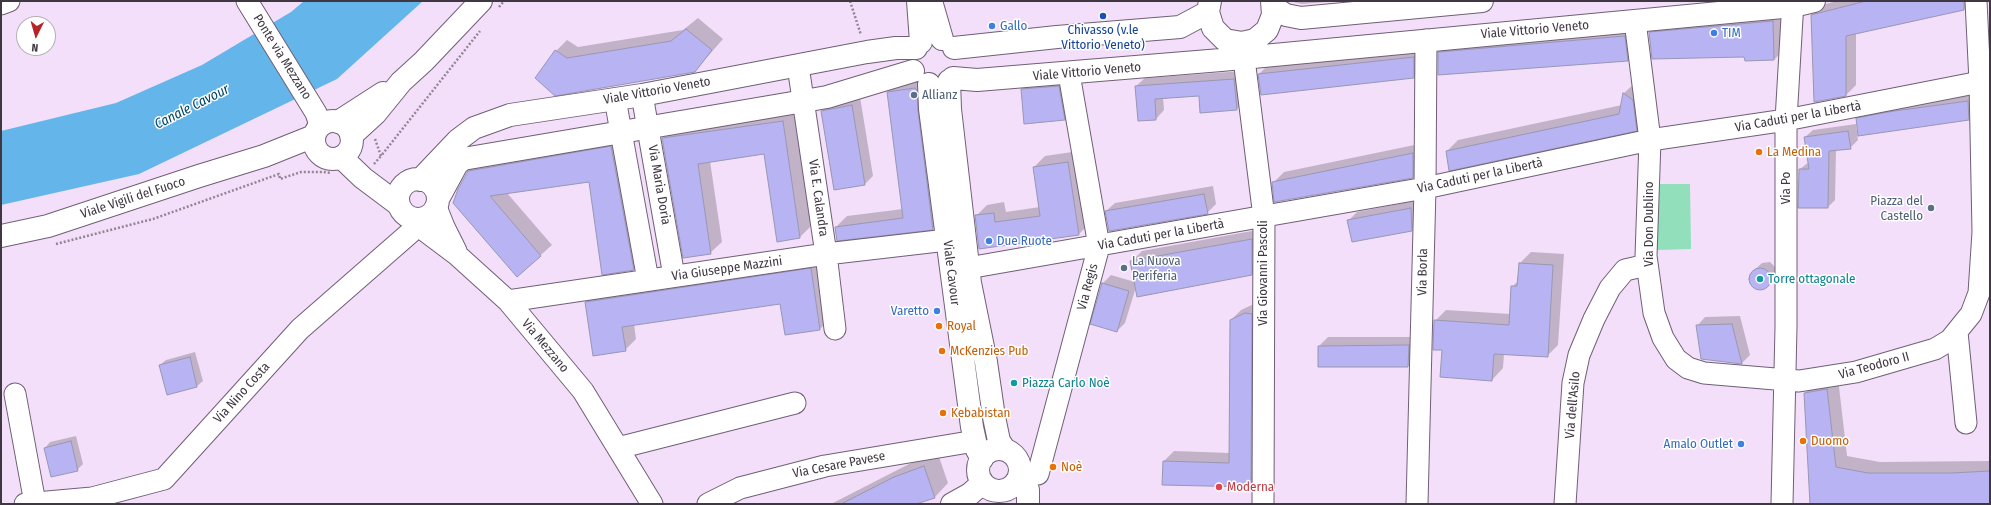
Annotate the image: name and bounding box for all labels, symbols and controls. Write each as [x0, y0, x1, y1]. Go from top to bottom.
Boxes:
street label: Ponte via Mezzano [249, 11, 315, 103]
marker: Chivasso (v.le Vittorio Veneto) [1098, 11, 1108, 21]
north arrow [16, 16, 56, 56]
street label: Viale Vittorio Veneto [1480, 17, 1590, 43]
place label: Gallo [1000, 18, 1027, 34]
marker: Gallo [987, 21, 997, 31]
place label: Chivasso (v.le Vittorio Veneto) [1061, 22, 1145, 53]
place label: TIM [1722, 25, 1741, 41]
marker: TIM [1709, 28, 1719, 38]
text: N [31, 41, 39, 54]
street label: Viale Vittorio Veneto [1032, 59, 1142, 85]
street label: Viale Vittorio Veneto [602, 74, 712, 108]
water label: Canale Cavour [152, 81, 232, 133]
place label: Allianz [922, 87, 957, 103]
marker: Allianz [909, 90, 919, 100]
street label: Via Caduti per la Libertà [1734, 98, 1862, 136]
street label: Via Maria Doria [644, 144, 674, 226]
place label: La Medina [1767, 144, 1821, 160]
marker: La Medina [1754, 147, 1764, 157]
street label: Via Caduti per la Libertà [1416, 155, 1544, 197]
street label: Via E. Calandra [805, 158, 831, 238]
street label: Via Po [1778, 172, 1794, 204]
street label: Viale Vigili del Fuoco [79, 174, 187, 222]
street label: Via Don Dublino [1641, 181, 1657, 267]
place label: Piazza del Castello [1870, 193, 1923, 224]
marker: Piazza del Castello [1926, 203, 1936, 213]
street label: Via Caduti per la Libertà [1097, 216, 1225, 254]
street label: Via Giovanni Pascoli [1255, 220, 1271, 326]
place label: Due Ruote [997, 233, 1052, 249]
marker: Due Ruote [984, 236, 994, 246]
street label: Viale Cavour [939, 240, 963, 306]
street label: Via Borla [1415, 248, 1431, 296]
place label: La Nuova Periferia [1132, 253, 1181, 284]
street label: Via Giuseppe Mazzini [671, 254, 783, 284]
street label: Via Regis [1074, 262, 1102, 312]
marker: La Nuova Periferia [1119, 263, 1129, 273]
place label: Torre ottagonale [1768, 271, 1855, 287]
marker: Torre ottagonale [1755, 274, 1765, 284]
place label: Varetto [891, 303, 929, 319]
marker: Varetto [932, 306, 942, 316]
street label: Via Mezzano [518, 316, 572, 376]
place label: Royal [947, 318, 976, 334]
marker: Royal [934, 321, 944, 331]
place label: McKenzies Pub [950, 343, 1028, 359]
marker: McKenzies Pub [937, 346, 947, 356]
street label: Via Teodoro II [1837, 349, 1911, 383]
street label: Via Nino Costa [211, 359, 273, 427]
street label: Via dell'Asilo [1562, 371, 1584, 439]
place label: Piazza Carlo Noè [1022, 375, 1110, 391]
marker: Piazza Carlo Noè [1009, 378, 1019, 388]
place label: Kebabistan [951, 405, 1010, 421]
marker: Kebabistan [938, 408, 948, 418]
place label: Duomo [1811, 433, 1849, 449]
place label: Amalo Outlet [1664, 436, 1733, 452]
marker: Duomo [1798, 436, 1808, 446]
marker: Amalo Outlet [1736, 439, 1746, 449]
street label: Via Cesare Pavese [791, 448, 887, 482]
place label: Noè [1061, 459, 1082, 475]
marker: Noè [1048, 462, 1058, 472]
place label: Moderna [1227, 479, 1274, 495]
marker: Moderna [1214, 482, 1224, 492]

